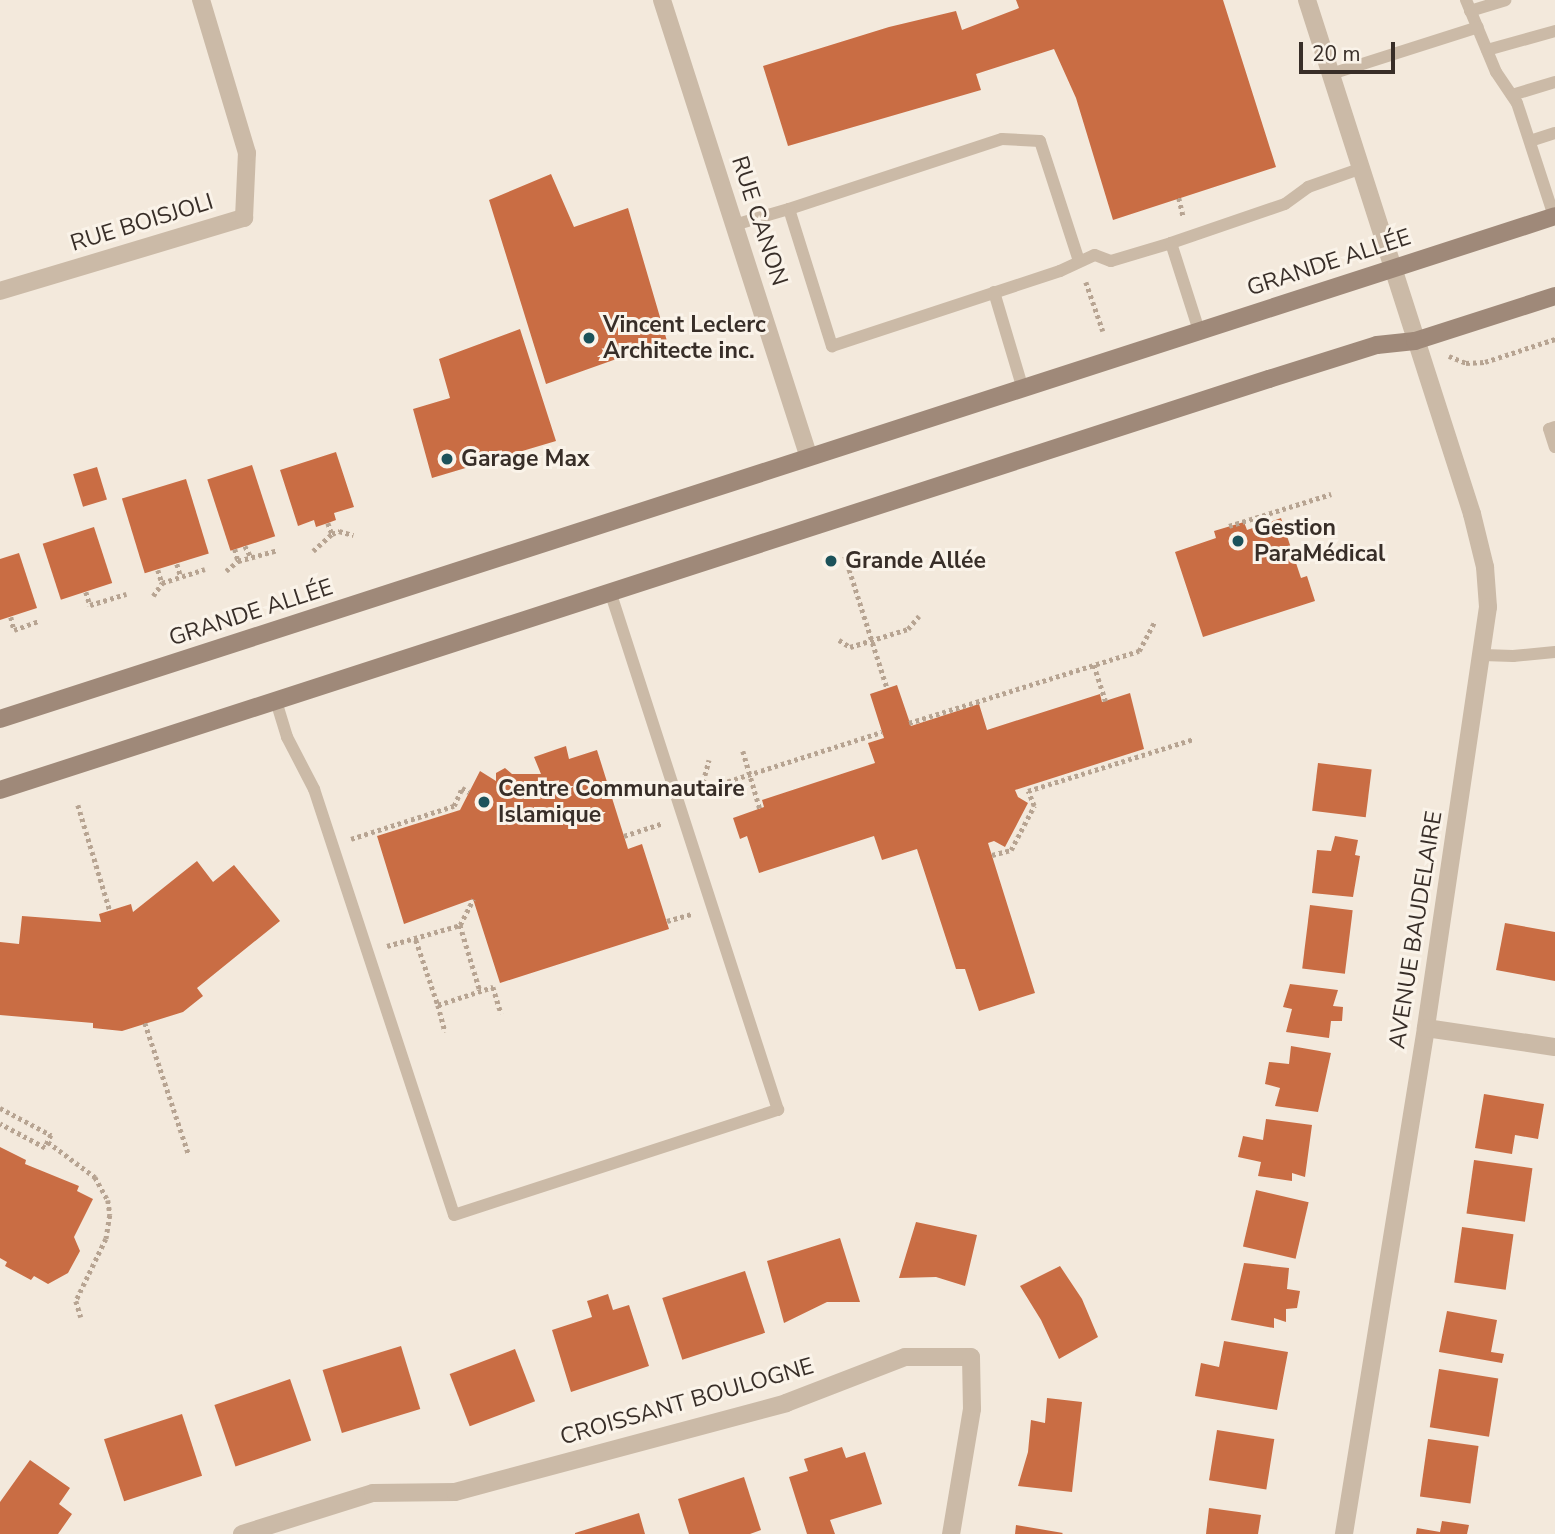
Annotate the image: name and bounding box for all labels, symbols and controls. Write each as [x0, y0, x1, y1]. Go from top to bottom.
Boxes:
scale bar [1303, 28, 1399, 72]
text: 20 m [1312, 40, 1361, 68]
street label: RUE CANON [725, 153, 793, 289]
street label: RUE BOISJOLI [67, 188, 217, 258]
street label: GRANDE ALLÉE [1244, 224, 1414, 302]
place label: Vincent Leclerc Architecte inc. [603, 311, 766, 365]
marker: Vincent Leclerc Architecte inc. [581, 330, 597, 346]
place label: Garage Max [461, 445, 590, 473]
marker: Garage Max [439, 451, 455, 467]
place label: Gestion ParaMédical [1254, 514, 1385, 568]
marker: Gestion ParaMédical [1228, 531, 1248, 551]
place label: Grande Allée [845, 547, 986, 575]
marker: Grande Allée [823, 553, 839, 569]
street label: GRANDE ALLÉE [166, 574, 336, 652]
place label: Centre Communautaire Islamique [498, 775, 745, 829]
marker: Centre Communautaire Islamique [476, 794, 492, 810]
street label: AVENUE BAUDELAIRE [1384, 809, 1448, 1051]
street label: CROISSANT BOULOGNE [557, 1353, 817, 1451]

